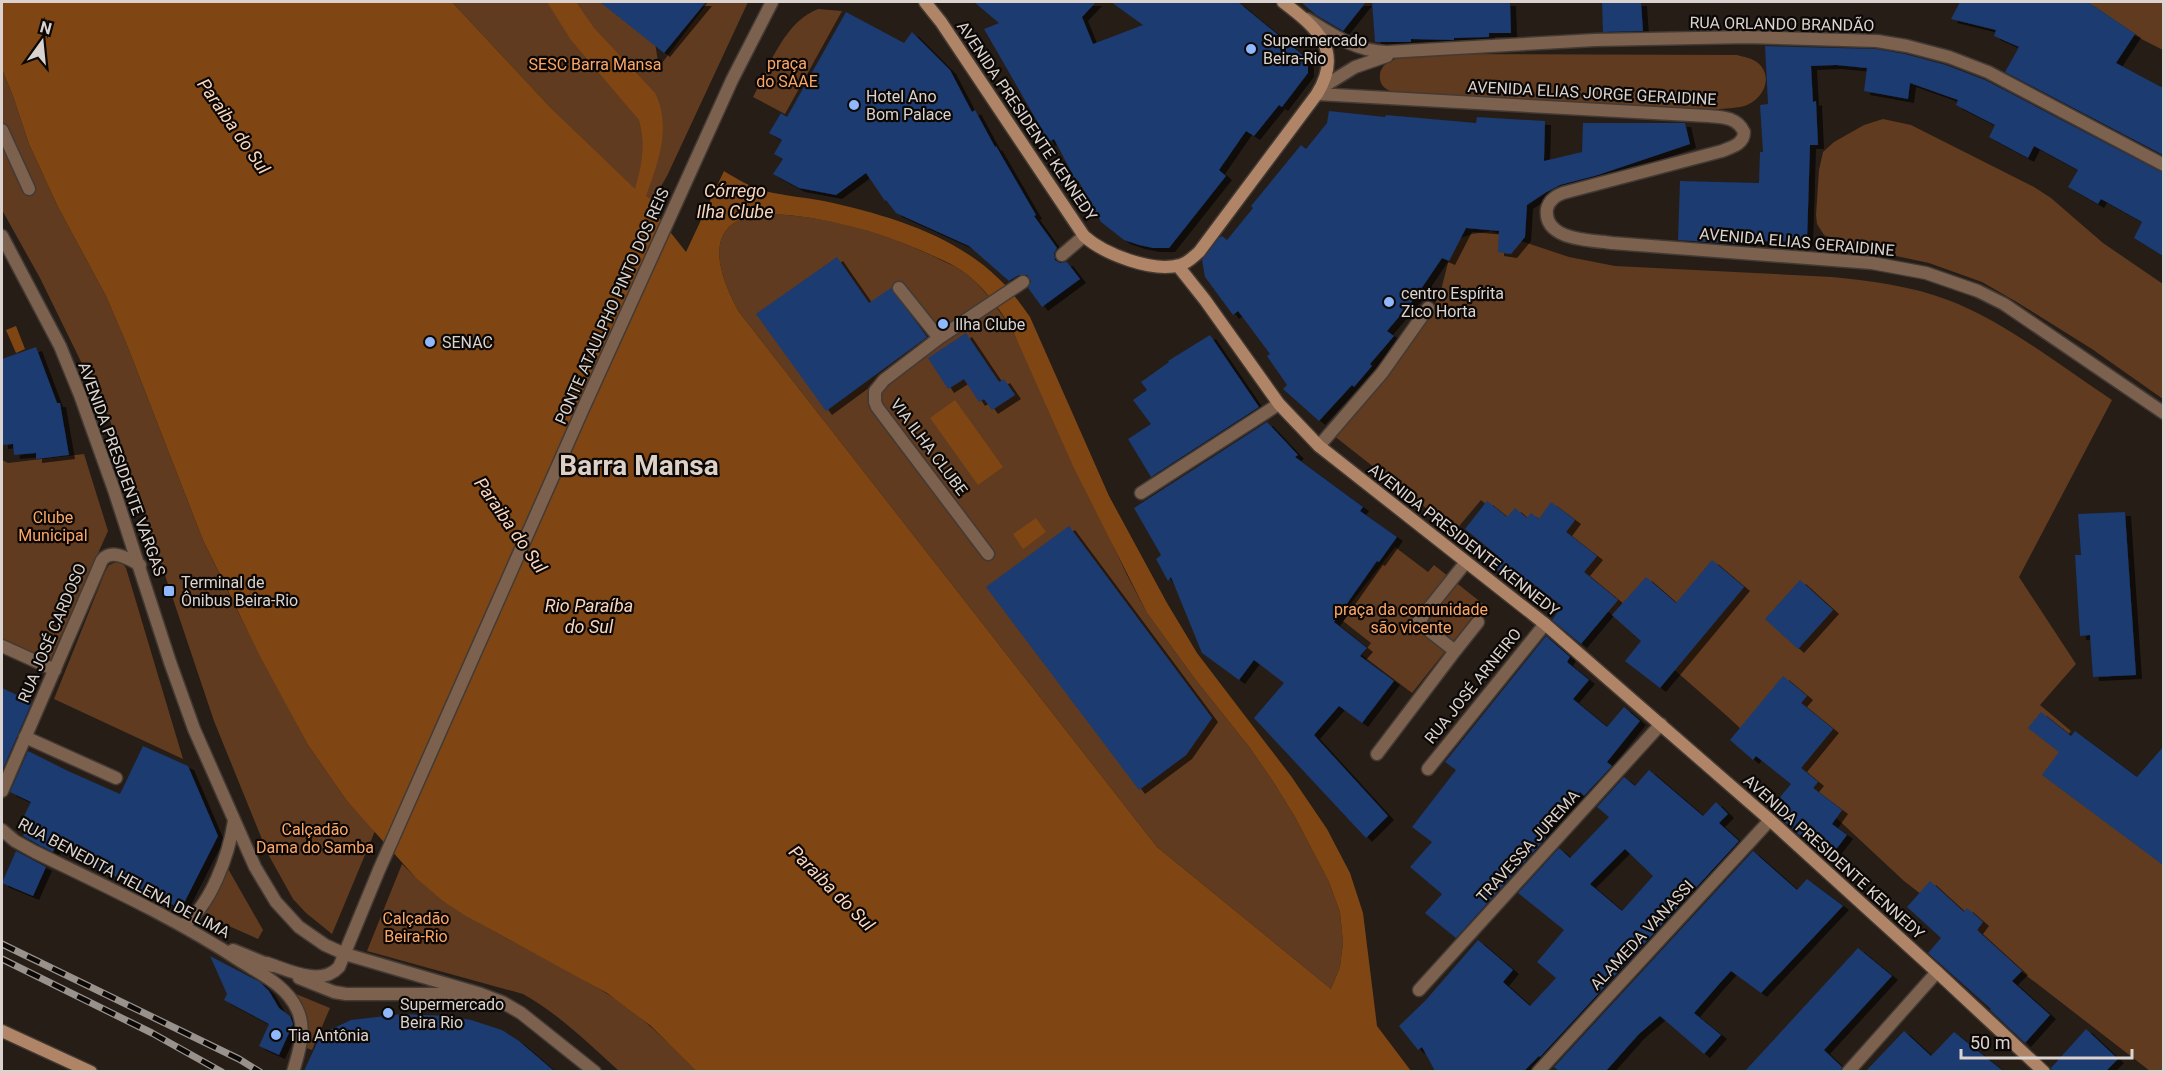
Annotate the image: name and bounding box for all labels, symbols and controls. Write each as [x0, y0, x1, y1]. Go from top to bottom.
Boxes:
north arrow [12, 12, 72, 72]
street label: RUA ORLANDO BRANDÃO [1689, 12, 1875, 35]
text: N [38, 17, 54, 39]
street label: AVENIDA PRESIDENTE KENNEDY [953, 18, 1101, 225]
place label: Supermercado Beira-Rio [1263, 31, 1367, 68]
marker: Supermercado Beira-Rio [1244, 42, 1258, 56]
park label: praça do SAAE [756, 54, 818, 91]
park label: SESC Barra Mansa [529, 55, 661, 74]
water label: Paraiba do Sul [193, 74, 275, 178]
street label: AVENIDA ELIAS JORGE GERAIDINE [1467, 77, 1717, 109]
place label: Hotel Ano Bom Palace [866, 87, 951, 124]
marker: Hotel Ano Bom Palace [847, 98, 861, 112]
water label: Córrego Ilha Clube [697, 180, 773, 222]
street label: PONTE ATAULPHO PINTO DOS REIS [551, 185, 673, 427]
street label: AVENIDA ELIAS GERAIDINE [1699, 224, 1895, 260]
place label: centro Espírita Zico Horta [1401, 284, 1504, 321]
marker: centro Espírita Zico Horta [1382, 295, 1396, 309]
place label: Ilha Clube [955, 315, 1025, 334]
marker: Ilha Clube [936, 317, 950, 331]
place label: SENAC [442, 333, 493, 352]
marker: SENAC [423, 335, 437, 349]
street label: AVENIDA PRESIDENTE VARGAS [74, 359, 170, 579]
street label: VIA ILHA CLUBE [886, 395, 972, 499]
district label: Barra Mansa [559, 449, 719, 482]
street label: AVENIDA PRESIDENTE KENNEDY [1365, 460, 1563, 621]
water label: Paraiba do Sul [470, 473, 552, 577]
park label: Clube Municipal [18, 508, 88, 545]
street label: RUA JOSÉ CARDOSO [14, 560, 90, 706]
place label: Terminal de Ônibus Beira-Rio [181, 573, 298, 610]
marker: Terminal de Ônibus Beira-Rio [162, 584, 176, 598]
water label: Rio Paraíba do Sul [545, 595, 633, 637]
park label: praça da comunidade são vicente [1334, 600, 1488, 637]
street label: RUA JOSÉ ARNEIRO [1421, 624, 1525, 748]
street label: AVENIDA PRESIDENTE KENNEDY [1740, 771, 1929, 943]
street label: TRAVESSA JUREMA [1473, 786, 1584, 906]
street label: RUA BENEDITA HELENA DE LIMA [15, 814, 234, 942]
park label: Calçadão Dama do Samba [256, 820, 374, 857]
water label: Paraiba do Sul [785, 841, 880, 936]
street label: ALAMEDA VANASSI [1586, 876, 1698, 994]
park label: Calçadão Beira-Rio [383, 909, 449, 946]
place label: Supermercado Beira Rio [400, 995, 504, 1032]
marker: Supermercado Beira Rio [381, 1006, 395, 1020]
scale bar [1961, 1022, 2132, 1060]
place label: Tia Antônia [288, 1026, 369, 1045]
marker: Tia Antônia [269, 1028, 283, 1042]
text: 50 m [1970, 1032, 2010, 1053]

